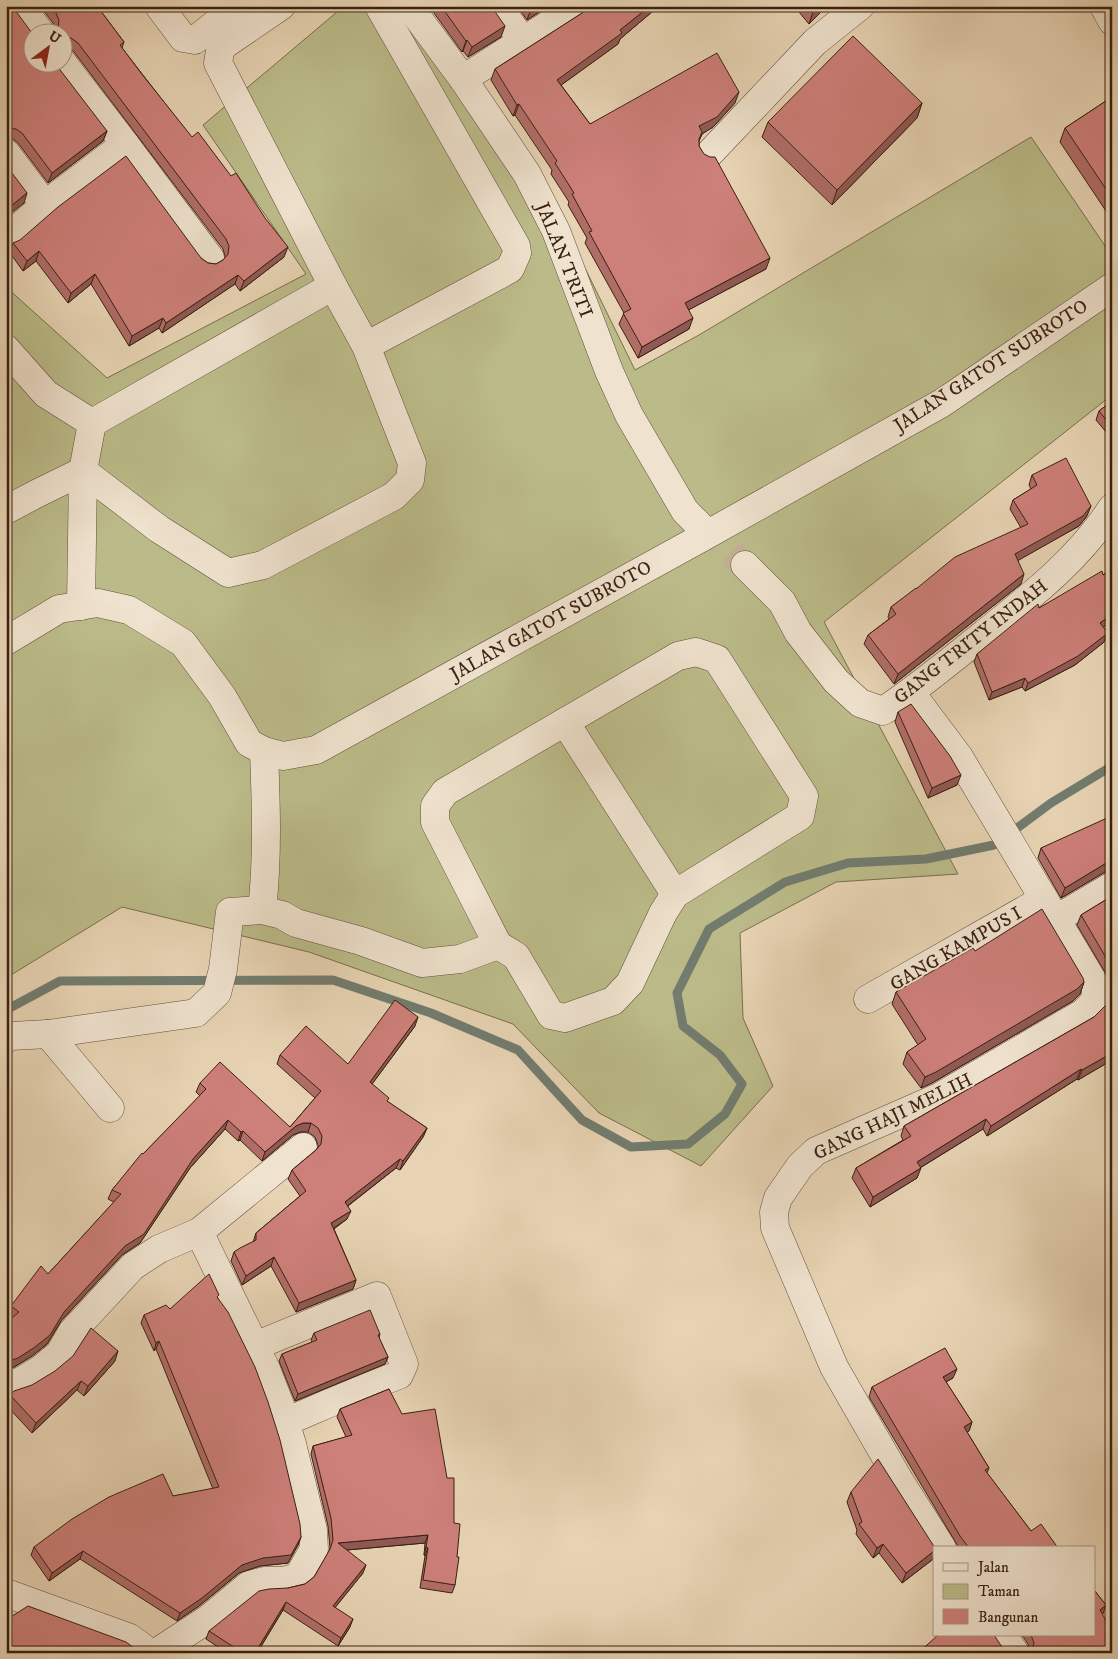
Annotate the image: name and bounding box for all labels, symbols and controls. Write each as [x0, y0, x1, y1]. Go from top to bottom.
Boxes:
north arrow [22, 22, 72, 72]
text: U [45, 27, 64, 48]
street label: JALAN TRITI [530, 197, 598, 321]
street label: JALAN GATOT SUBROTO [888, 295, 1092, 438]
street label: JALAN GATOT SUBROTO [445, 556, 656, 687]
street label: GANG TRITY INDAH [890, 575, 1053, 709]
street label: GANG KAMPUS I [886, 902, 1026, 996]
street label: GANG HAJI MELIH [810, 1069, 976, 1165]
legend [933, 1546, 1096, 1636]
text: Jalan [976, 1558, 1009, 1577]
text: Taman [978, 1582, 1020, 1601]
text: Bangunan [978, 1608, 1038, 1627]

